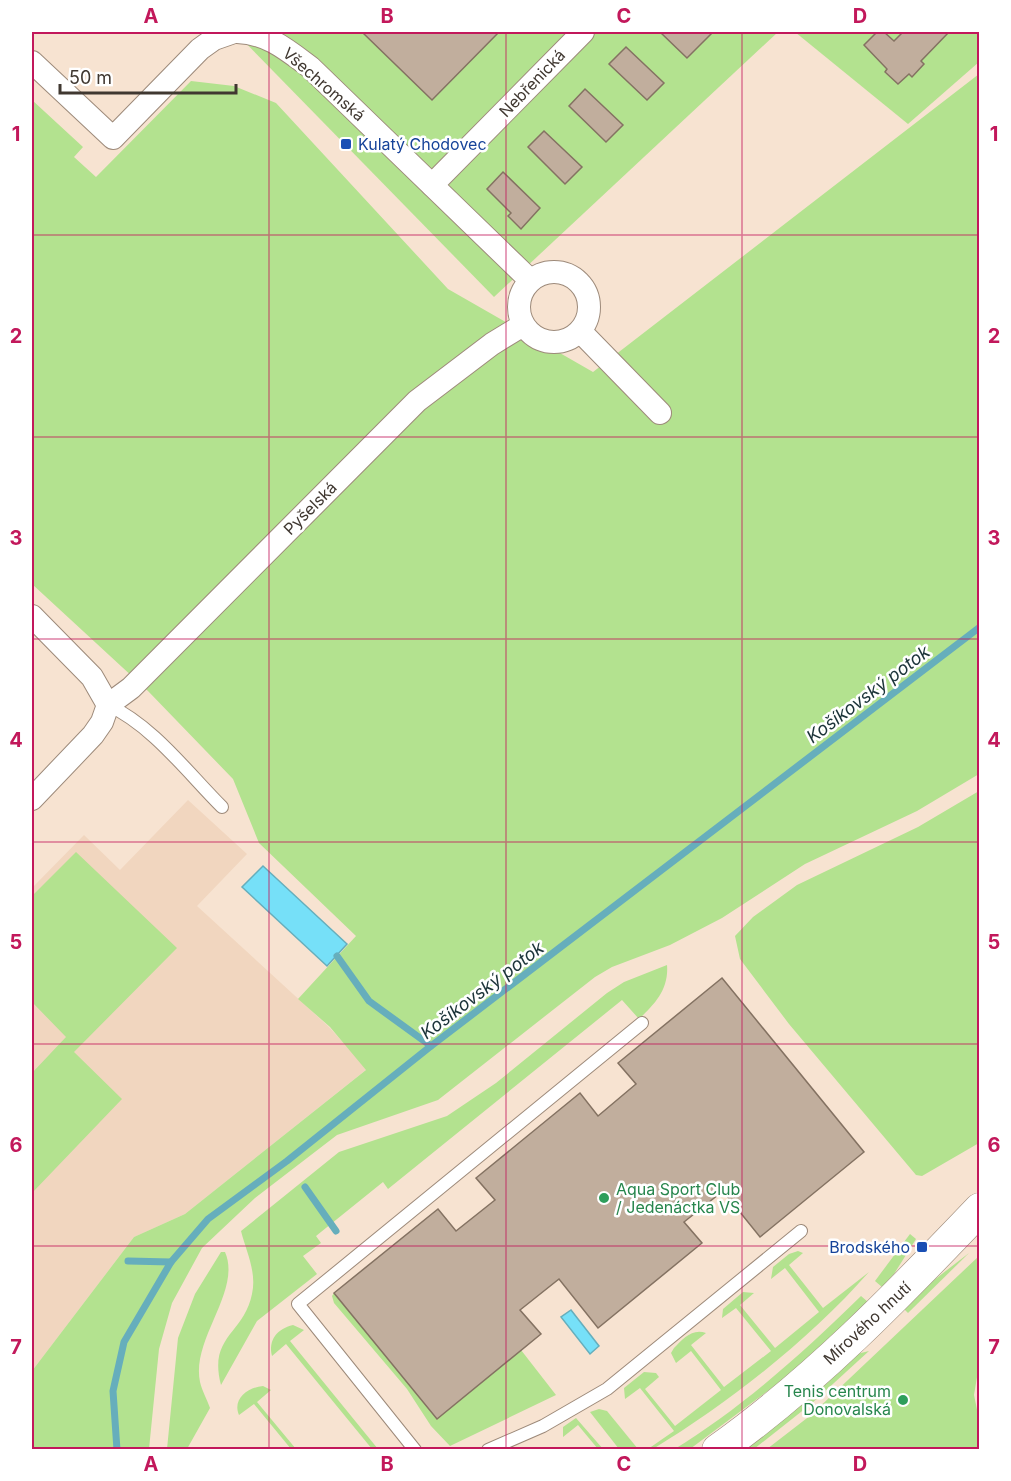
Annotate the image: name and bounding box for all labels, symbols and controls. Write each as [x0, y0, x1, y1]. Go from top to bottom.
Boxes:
text: A [144, 4, 159, 28]
text: B [380, 4, 394, 28]
text: C [617, 4, 631, 28]
text: D [853, 4, 867, 28]
street label: Všechromská [279, 43, 369, 125]
street label: Nebřenická [495, 45, 569, 121]
scale bar [60, 57, 236, 95]
text: 50 m [69, 67, 112, 88]
text: 1 [12, 122, 20, 146]
text: 1 [990, 122, 998, 146]
place label: Kulatý Chodovec [358, 134, 487, 154]
marker: Kulatý Chodovec [339, 137, 353, 151]
text: 2 [10, 324, 22, 348]
text: 2 [988, 324, 1000, 348]
street label: Pyšelská [279, 477, 341, 539]
text: 3 [10, 526, 22, 550]
text: 3 [988, 526, 1000, 550]
water label: Košíkovský potok [802, 640, 935, 747]
text: 4 [9, 728, 23, 752]
text: 4 [987, 728, 1001, 752]
text: 5 [10, 930, 22, 954]
text: 5 [988, 930, 1000, 954]
water label: Košíkovský potok [416, 936, 549, 1043]
text: 6 [10, 1133, 23, 1157]
text: 6 [988, 1133, 1001, 1157]
place label: Aqua Sport Club / Jedenáctka VS [616, 1179, 740, 1217]
marker: Aqua Sport Club / Jedenáctka VS [597, 1191, 611, 1205]
place label: Brodského [829, 1237, 910, 1257]
marker: Brodského [915, 1240, 929, 1254]
street label: Mírového hnutí [819, 1277, 915, 1369]
text: 7 [10, 1335, 22, 1359]
text: 7 [988, 1335, 1000, 1359]
place label: Tenis centrum Donovalská [784, 1381, 891, 1419]
marker: Tenis centrum Donovalská [896, 1393, 910, 1407]
text: A [144, 1452, 159, 1476]
text: B [380, 1452, 394, 1476]
text: C [617, 1452, 631, 1476]
text: D [853, 1452, 867, 1476]

